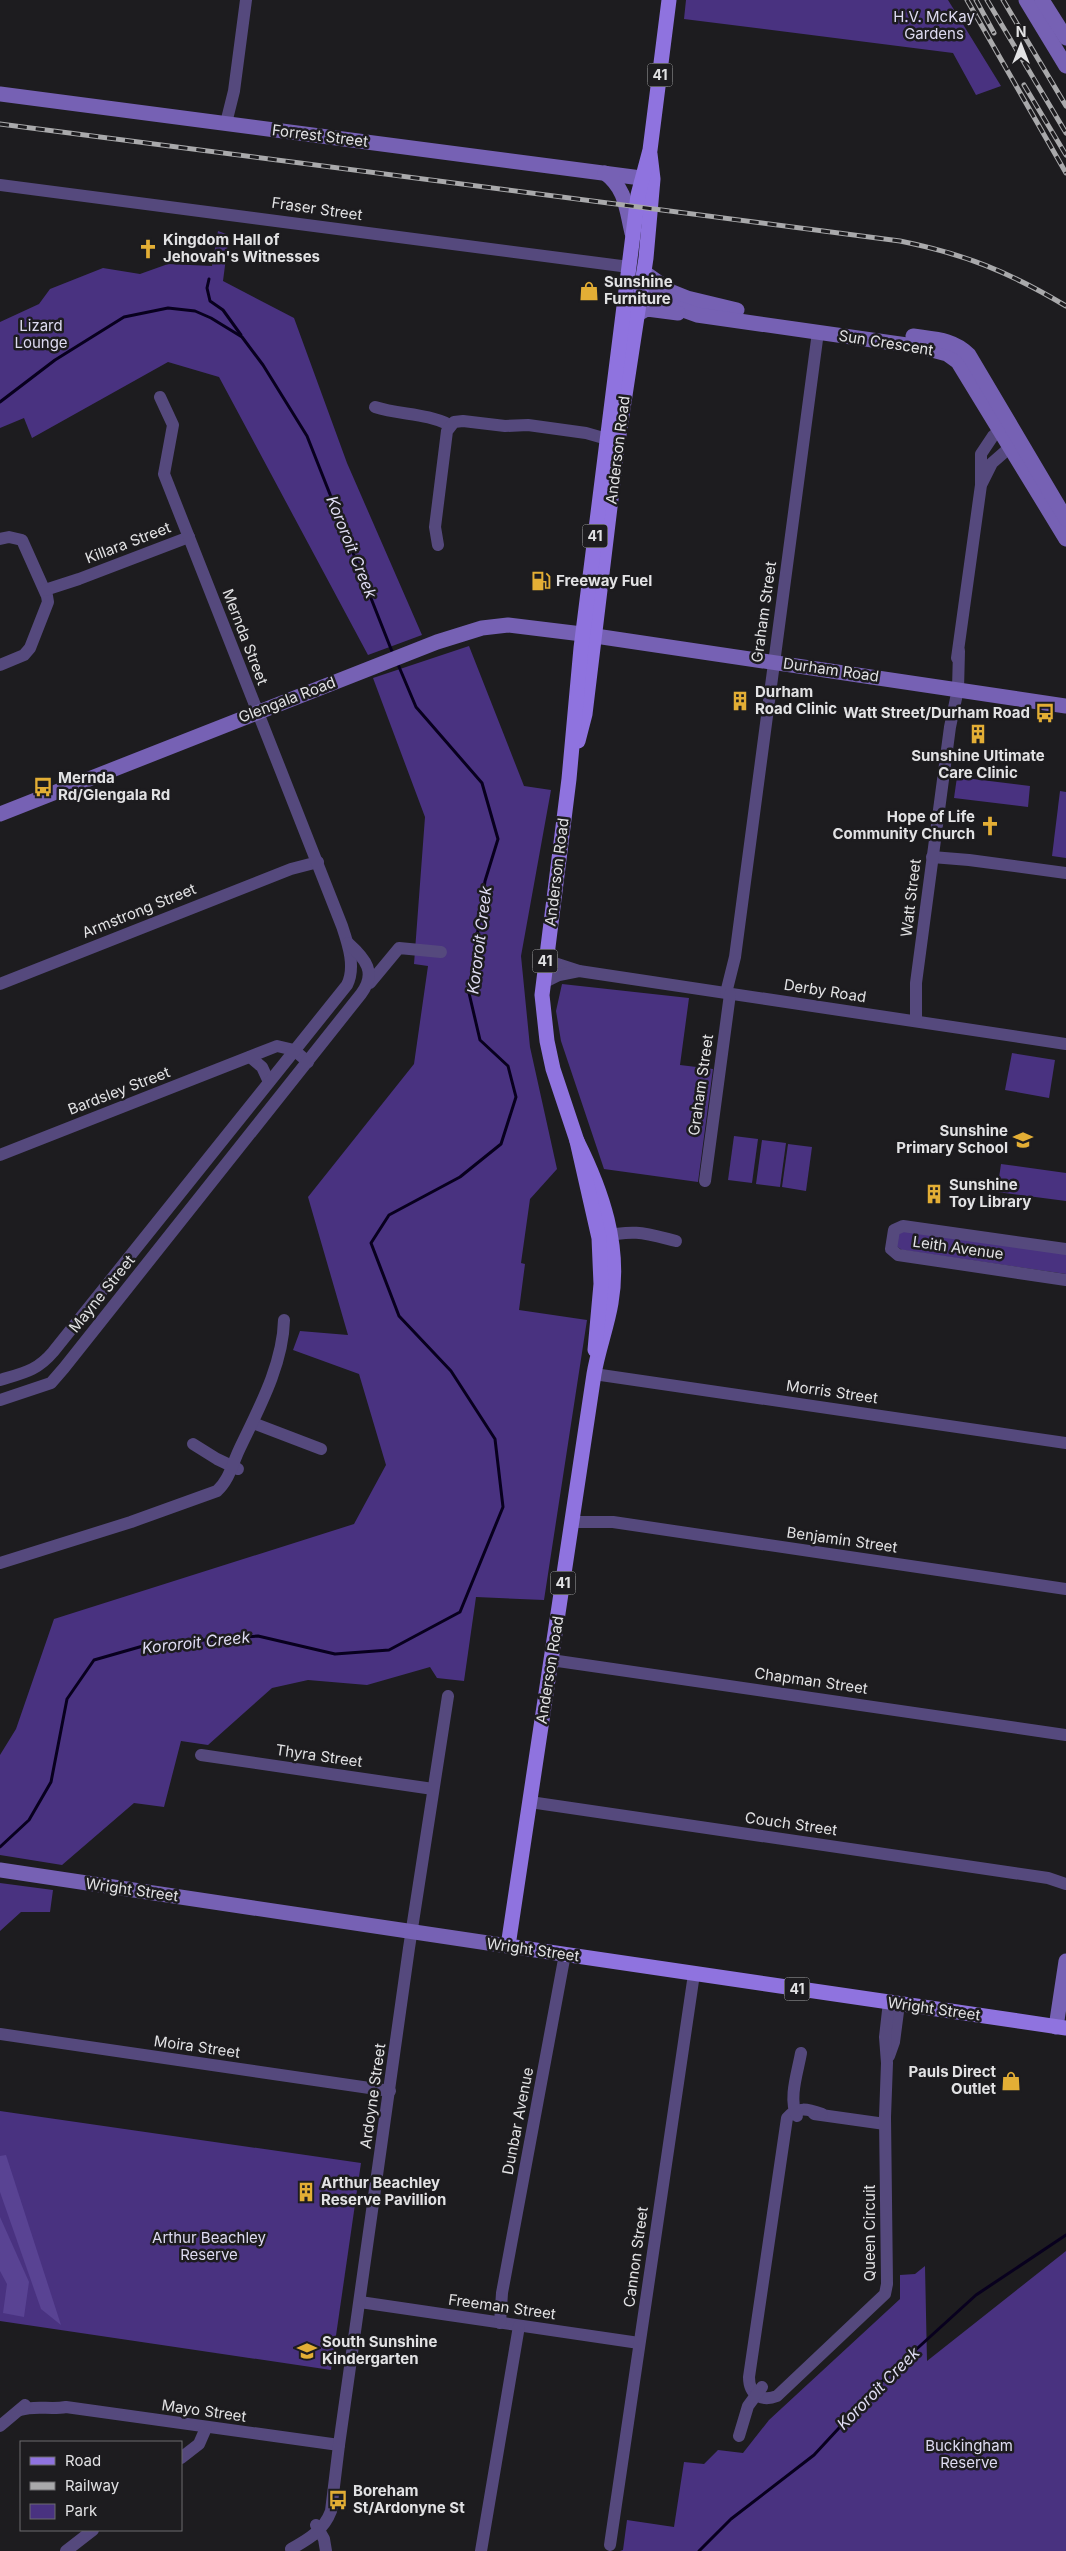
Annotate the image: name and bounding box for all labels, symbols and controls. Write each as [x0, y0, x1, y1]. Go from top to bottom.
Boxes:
park label: H.V. McKay Gardens [893, 7, 975, 43]
north arrow [996, 20, 1046, 70]
text: N [1016, 23, 1026, 40]
road number: 41 [648, 64, 672, 86]
street label: Forrest Street [271, 120, 369, 151]
street label: Fraser Street [271, 193, 364, 224]
place label: Kingdom Hall of Jehovah's Witnesses [163, 230, 320, 266]
church icon: Kingdom Hall of Jehovah's Witnesses [137, 238, 159, 260]
place label: Sunshine Furniture [604, 272, 673, 308]
shop icon: Sunshine Furniture [578, 280, 600, 302]
park label: Lizard Lounge [14, 316, 68, 352]
street label: Sun Crescent [837, 326, 935, 359]
street label: Anderson Road [601, 395, 634, 505]
water label: Kororoit Creek [322, 493, 382, 601]
street label: Killara Street [82, 517, 173, 568]
road number: 41 [582, 524, 608, 548]
street label: Graham Street [747, 560, 780, 664]
fuel station icon: Freeway Fuel [530, 570, 552, 592]
place label: Freeway Fuel [556, 571, 652, 590]
street label: Mernda Street [218, 586, 272, 688]
street label: Durham Road [782, 653, 880, 686]
street label: Glengala Road [236, 672, 338, 727]
place label: Durham Road Clinic [755, 682, 837, 718]
building icon: Durham Road Clinic [729, 690, 751, 712]
bus stop icon: Watt Street/Durham Road [1034, 702, 1056, 724]
place label: Watt Street/Durham Road [843, 703, 1030, 722]
building icon: Sunshine Ultimate Care Clinic [967, 723, 989, 745]
place label: Sunshine Ultimate Care Clinic [911, 746, 1045, 782]
place label: Mernda Rd/Glengala Rd [58, 768, 170, 804]
bus stop icon: Mernda Rd/Glengala Rd [32, 776, 54, 798]
place label: Hope of Life Community Church [833, 807, 975, 843]
church icon: Hope of Life Community Church [979, 815, 1001, 837]
street label: Anderson Road [540, 817, 573, 927]
street label: Watt Street [896, 858, 925, 938]
street label: Armstrong Street [79, 879, 199, 942]
water label: Kororoit Creek [462, 885, 496, 995]
road number: 41 [532, 949, 558, 972]
street label: Derby Road [783, 975, 868, 1006]
street label: Graham Street [684, 1033, 717, 1137]
street label: Bardsley Street [65, 1062, 173, 1119]
place label: Sunshine Primary School [896, 1121, 1008, 1157]
school or university icon: Sunshine Primary School [1012, 1129, 1034, 1151]
place label: Sunshine Toy Library [949, 1175, 1031, 1211]
building icon: Sunshine Toy Library [923, 1183, 945, 1205]
street label: Leith Avenue [911, 1232, 1005, 1263]
street label: Mayne Street [65, 1251, 139, 1336]
street label: Morris Street [785, 1376, 879, 1407]
street label: Benjamin Street [785, 1522, 899, 1557]
road number: 41 [550, 1572, 576, 1595]
street label: Anderson Road [532, 1615, 567, 1725]
water label: Kororoit Creek [141, 1626, 251, 1658]
street label: Chapman Street [753, 1663, 869, 1698]
street label: Thyra Street [274, 1740, 364, 1771]
street label: Couch Street [744, 1808, 838, 1839]
street label: Wright Street [85, 1874, 180, 1905]
street label: Wright Street [486, 1934, 581, 1965]
road number: 41 [784, 1978, 810, 2000]
street label: Wright Street [887, 1993, 982, 2024]
street label: Moira Street [153, 2031, 241, 2062]
street label: Ardoyne Street [356, 2042, 389, 2150]
place label: Pauls Direct Outlet [909, 2062, 997, 2098]
street label: Dunbar Avenue [498, 2066, 537, 2176]
shop icon: Pauls Direct Outlet [1000, 2070, 1022, 2092]
place label: Arthur Beachley Reserve Pavillion [321, 2173, 446, 2209]
building icon: Arthur Beachley Reserve Pavillion [295, 2181, 317, 2203]
street label: Queen Circuit [860, 2184, 879, 2281]
street label: Cannon Street [619, 2205, 652, 2309]
park label: Arthur Beachley Reserve [152, 2228, 266, 2264]
street label: Freeman Street [447, 2290, 557, 2323]
place label: South Sunshine Kindergarten [322, 2332, 437, 2368]
school or university icon: South Sunshine Kindergarten [296, 2340, 318, 2362]
water label: Kororoit Creek [832, 2342, 924, 2434]
street label: Mayo Street [160, 2395, 248, 2426]
park label: Buckingham Reserve [925, 2436, 1013, 2472]
legend [20, 2441, 182, 2531]
text: Road [65, 2451, 101, 2470]
text: Railway [65, 2476, 120, 2495]
place label: Boreham St/Ardonyne St [353, 2481, 465, 2517]
bus stop icon: Boreham St/Ardonyne St [327, 2489, 349, 2511]
text: Park [65, 2501, 98, 2520]

